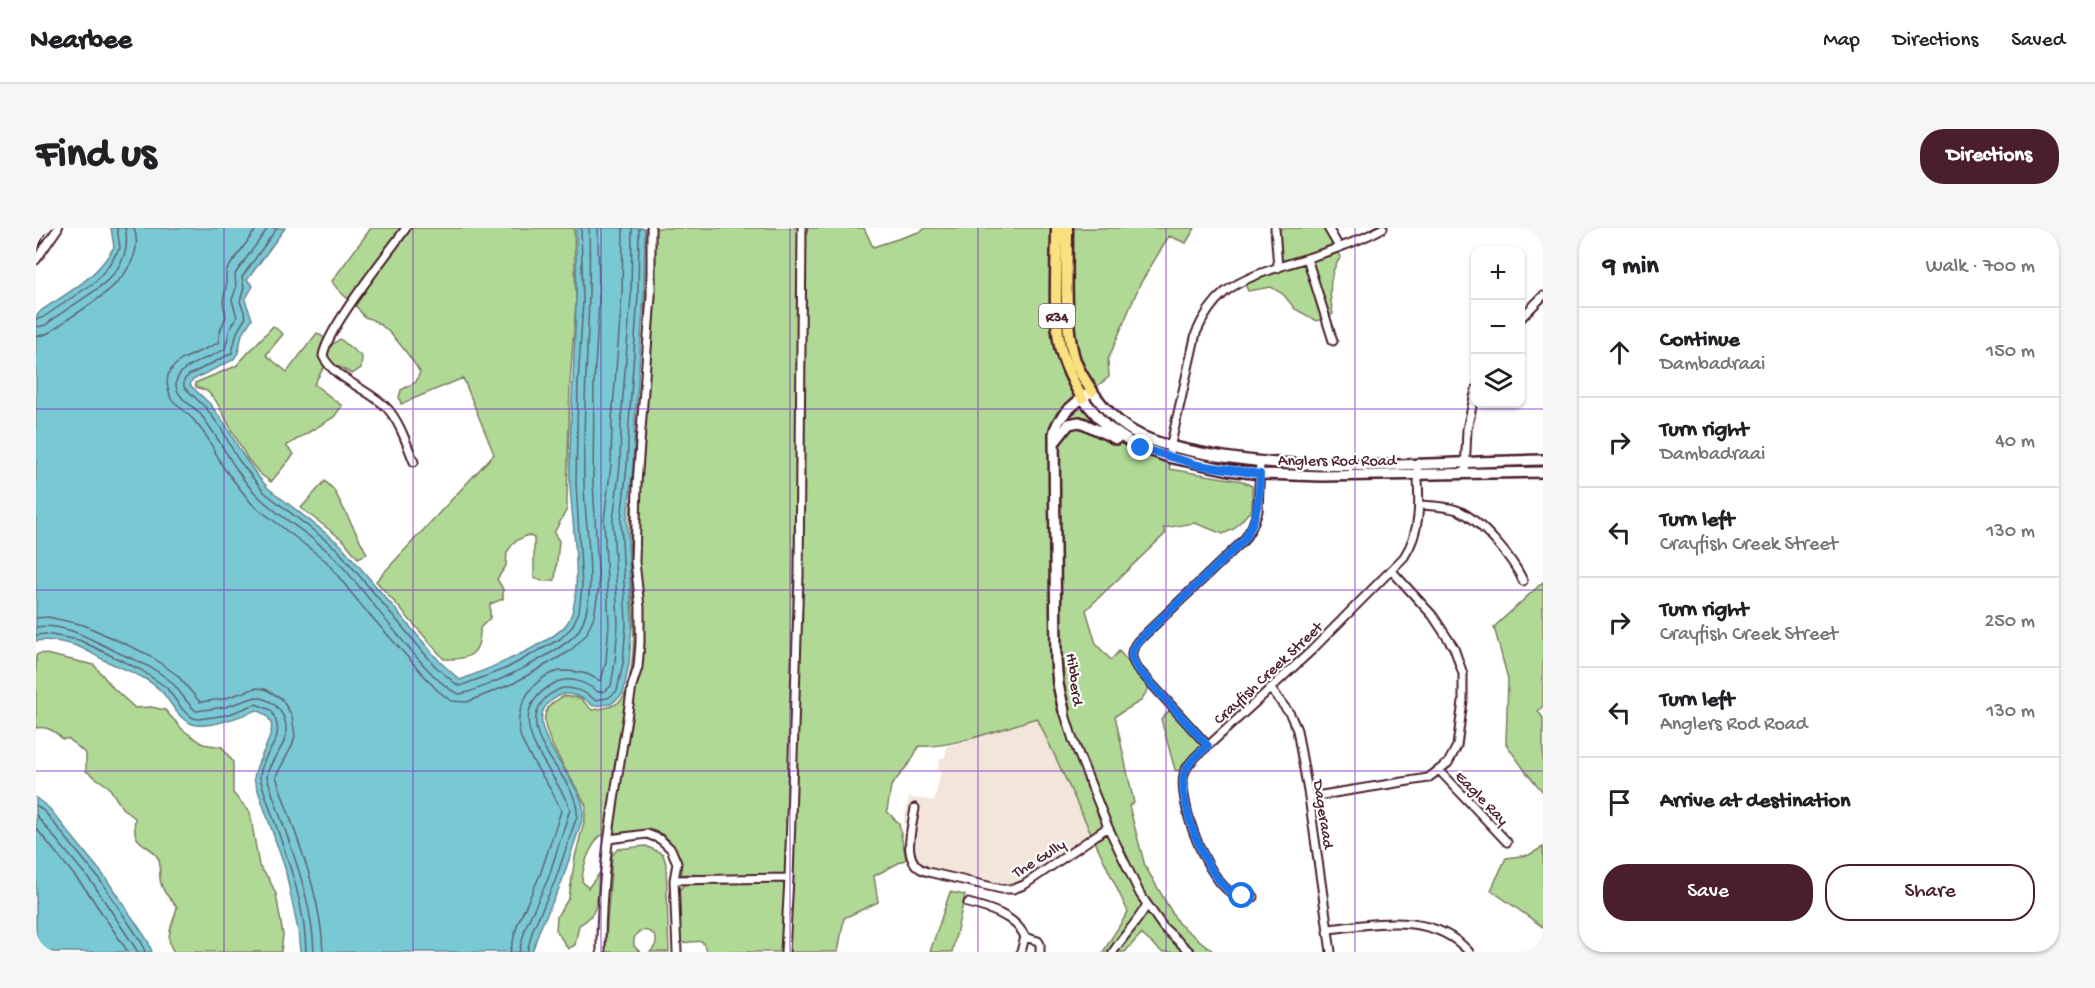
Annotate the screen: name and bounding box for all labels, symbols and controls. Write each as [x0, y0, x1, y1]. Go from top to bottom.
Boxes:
text: Nearbee [30, 25, 132, 58]
text: Map [1823, 29, 1860, 54]
text: Directions [1893, 29, 1978, 54]
text: Saved [2011, 29, 2065, 54]
button: Directions [1920, 129, 2059, 184]
text: Find us [36, 132, 156, 181]
map controls [1471, 246, 1525, 408]
button: + [1471, 246, 1525, 300]
text: 9 min [1603, 252, 1659, 283]
text: Walk · 700 m [1926, 256, 2035, 279]
button: − [1471, 300, 1525, 354]
road number: R34 [1039, 304, 1075, 328]
text: Continue [1660, 328, 1740, 354]
icon: ahead [1603, 336, 1636, 369]
text: 150 m [1986, 341, 2035, 364]
button: layers [1471, 354, 1525, 408]
text: Dambadraai [1660, 354, 1765, 377]
text: Turn right [1660, 418, 1748, 444]
icon: right [1603, 426, 1636, 459]
text: 40 m [1995, 431, 2035, 454]
route end [1127, 434, 1153, 460]
text: Dambadraai [1660, 444, 1765, 467]
street label: Anglers Rod Road [1278, 453, 1398, 472]
text: Turn left [1660, 508, 1734, 534]
icon: left [1603, 516, 1636, 549]
text: 130 m [1986, 521, 2035, 544]
text: Crayfish Creek Street [1660, 534, 1838, 557]
text: Turn right [1660, 598, 1748, 624]
icon: right [1603, 606, 1636, 639]
text: 250 m [1984, 611, 2035, 634]
street label: Crayfish Creek Street [1211, 618, 1329, 730]
text: Crayfish Creek Street [1660, 624, 1838, 647]
street label: Hibberd [1059, 652, 1086, 709]
text: Turn left [1660, 688, 1734, 714]
icon: left [1603, 696, 1636, 729]
text: 130 m [1986, 701, 2035, 724]
text: Anglers Rod Road [1660, 714, 1808, 737]
street label: Eagle Ray [1450, 768, 1511, 831]
street label: Dageraad [1307, 778, 1337, 852]
icon: arrive [1603, 786, 1636, 819]
text: Arrive at destination [1660, 789, 1850, 815]
street label: The Gully [1009, 836, 1070, 884]
button: Save [1603, 864, 1813, 921]
button: Share [1825, 864, 2035, 921]
route start [1228, 882, 1254, 908]

